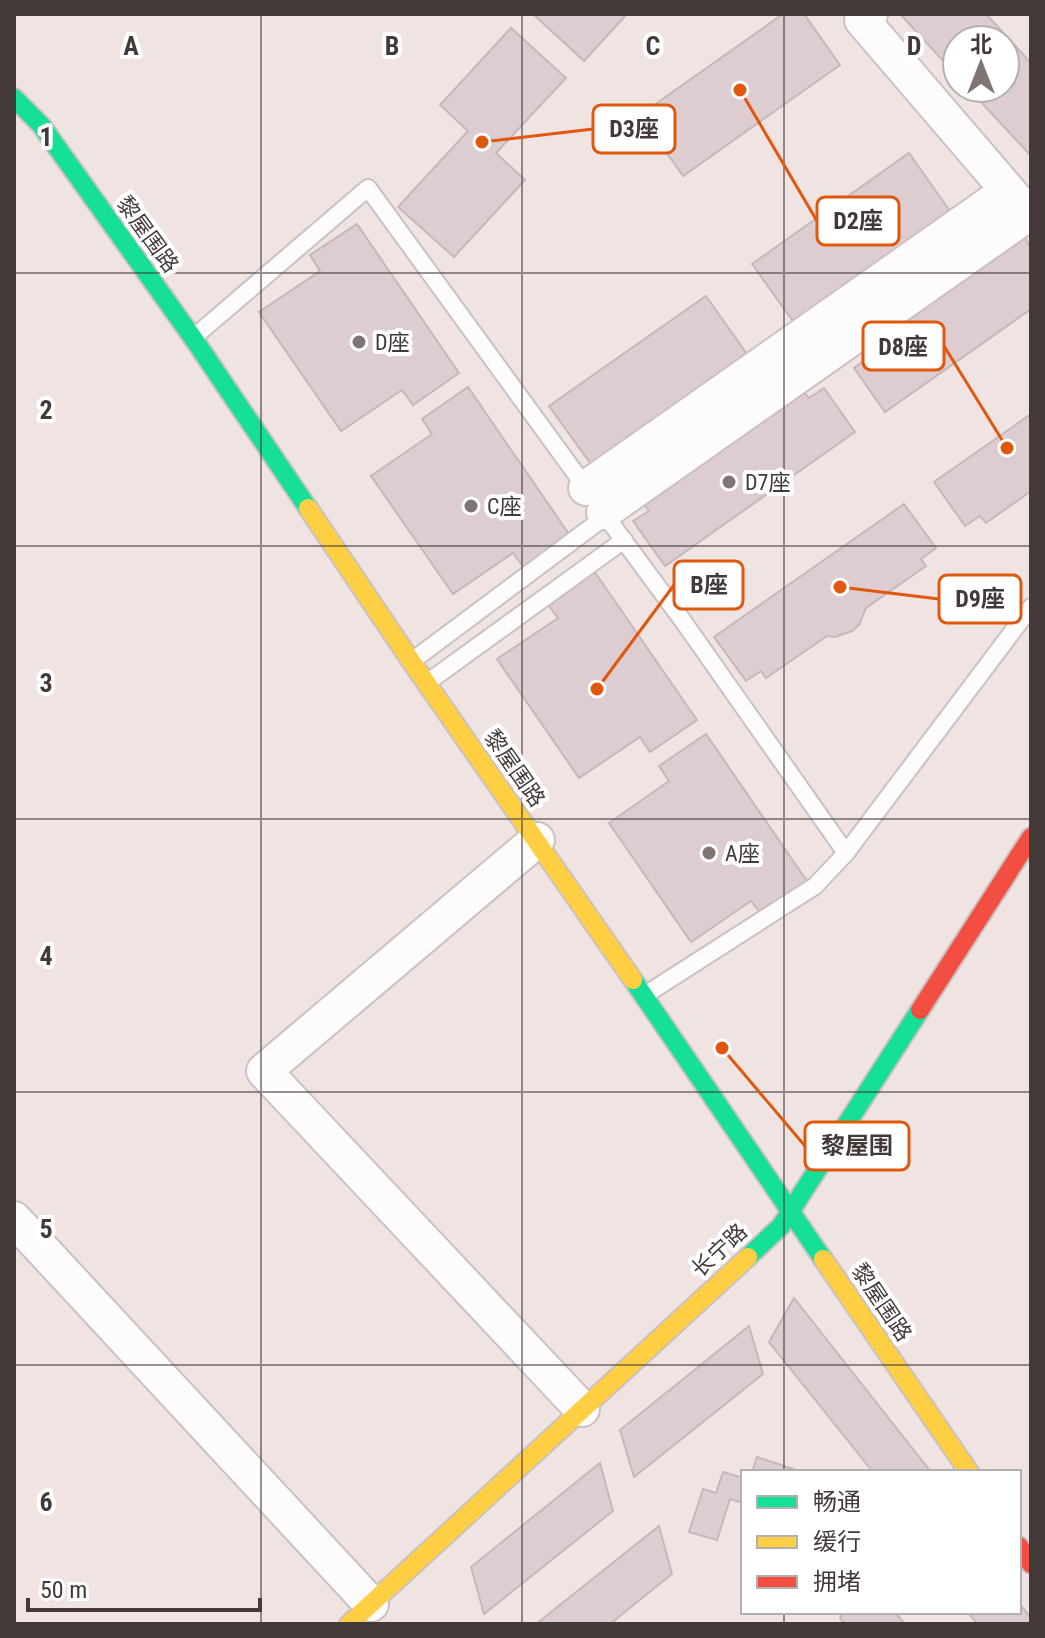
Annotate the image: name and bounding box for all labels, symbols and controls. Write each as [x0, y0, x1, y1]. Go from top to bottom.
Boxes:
north arrow [941, 24, 1021, 104]
text: A [123, 31, 139, 61]
text: B [385, 31, 399, 61]
text: C [646, 31, 661, 61]
text: D [907, 31, 921, 61]
text: 北 [970, 32, 992, 57]
callout: D3座 [593, 105, 675, 153]
text: D3座 [609, 115, 659, 143]
text: 1 [39, 122, 53, 152]
street label: 黎屋围路 [112, 191, 184, 277]
callout: D2座 [817, 197, 899, 245]
text: D2座 [833, 207, 883, 235]
callout: D8座 [863, 322, 944, 370]
place label: D座 [375, 330, 410, 355]
marker: D座 [350, 333, 368, 351]
text: D8座 [878, 333, 928, 361]
text: 2 [39, 395, 53, 425]
place label: D7座 [745, 470, 790, 495]
marker: D7座 [720, 473, 738, 491]
place label: C座 [487, 494, 521, 519]
marker: C座 [462, 497, 480, 515]
callout: B座 [674, 561, 743, 609]
text: B座 [690, 571, 728, 599]
callout: D9座 [939, 575, 1021, 623]
text: D9座 [955, 585, 1005, 613]
text: 3 [39, 668, 53, 698]
street label: 黎屋围路 [479, 725, 550, 812]
place label: A座 [725, 841, 760, 866]
marker: A座 [700, 844, 718, 862]
text: 4 [39, 941, 53, 971]
callout: 黎屋围 [805, 1122, 909, 1170]
text: 黎屋围 [821, 1132, 893, 1160]
text: 5 [39, 1214, 53, 1244]
street label: 长宁路 [687, 1219, 752, 1282]
street label: 黎屋围路 [847, 1259, 917, 1346]
legend [741, 1470, 1021, 1614]
text: 6 [39, 1487, 53, 1517]
text: 畅通 [813, 1488, 861, 1516]
text: 缓行 [813, 1528, 861, 1556]
scale bar [28, 1562, 260, 1612]
text: 拥堵 [813, 1568, 861, 1596]
text: 50 m [40, 1576, 87, 1604]

